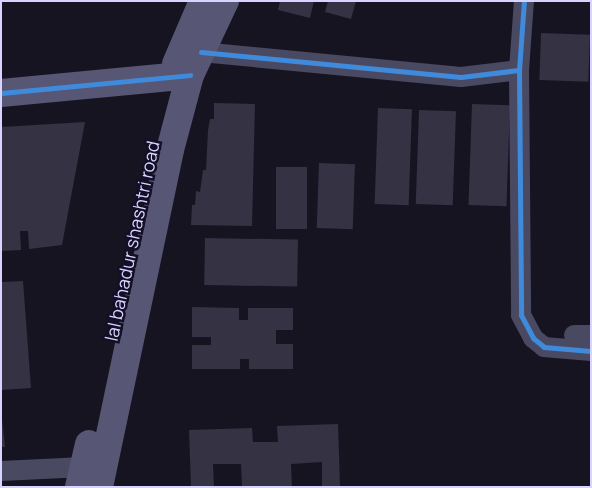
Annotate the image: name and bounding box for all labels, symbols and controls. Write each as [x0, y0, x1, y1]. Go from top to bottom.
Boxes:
street label: lal bahadur shashtri road [100, 139, 164, 343]

